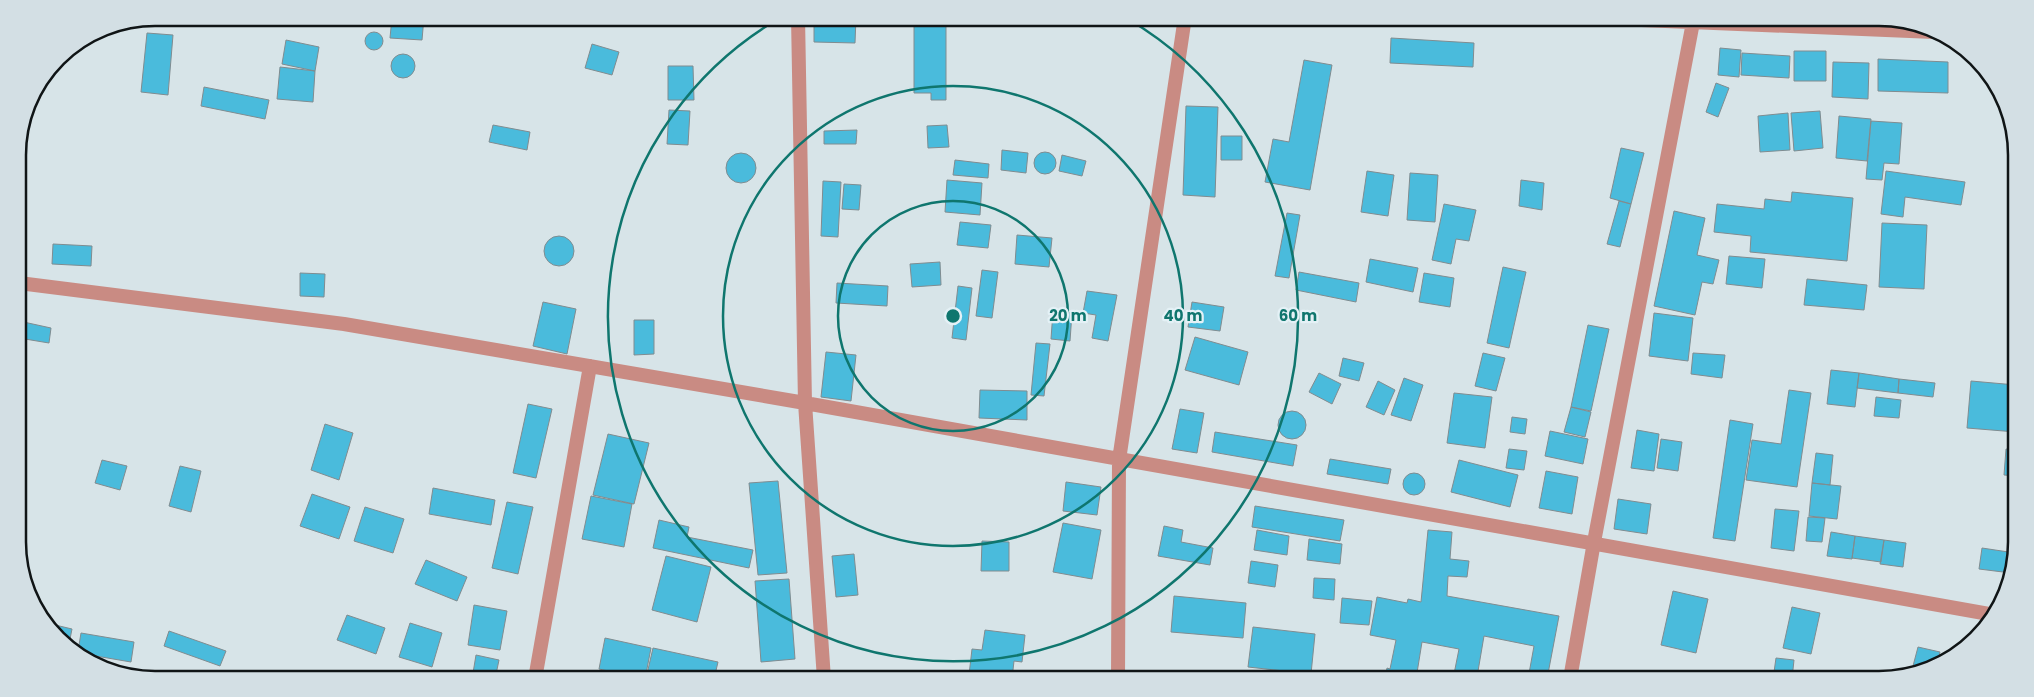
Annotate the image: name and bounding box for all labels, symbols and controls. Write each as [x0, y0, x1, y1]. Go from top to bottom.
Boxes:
text: 20 m [1049, 305, 1087, 326]
text: 40 m [1163, 305, 1203, 326]
text: 60 m [1279, 305, 1317, 326]
centre of rings [944, 307, 962, 325]

